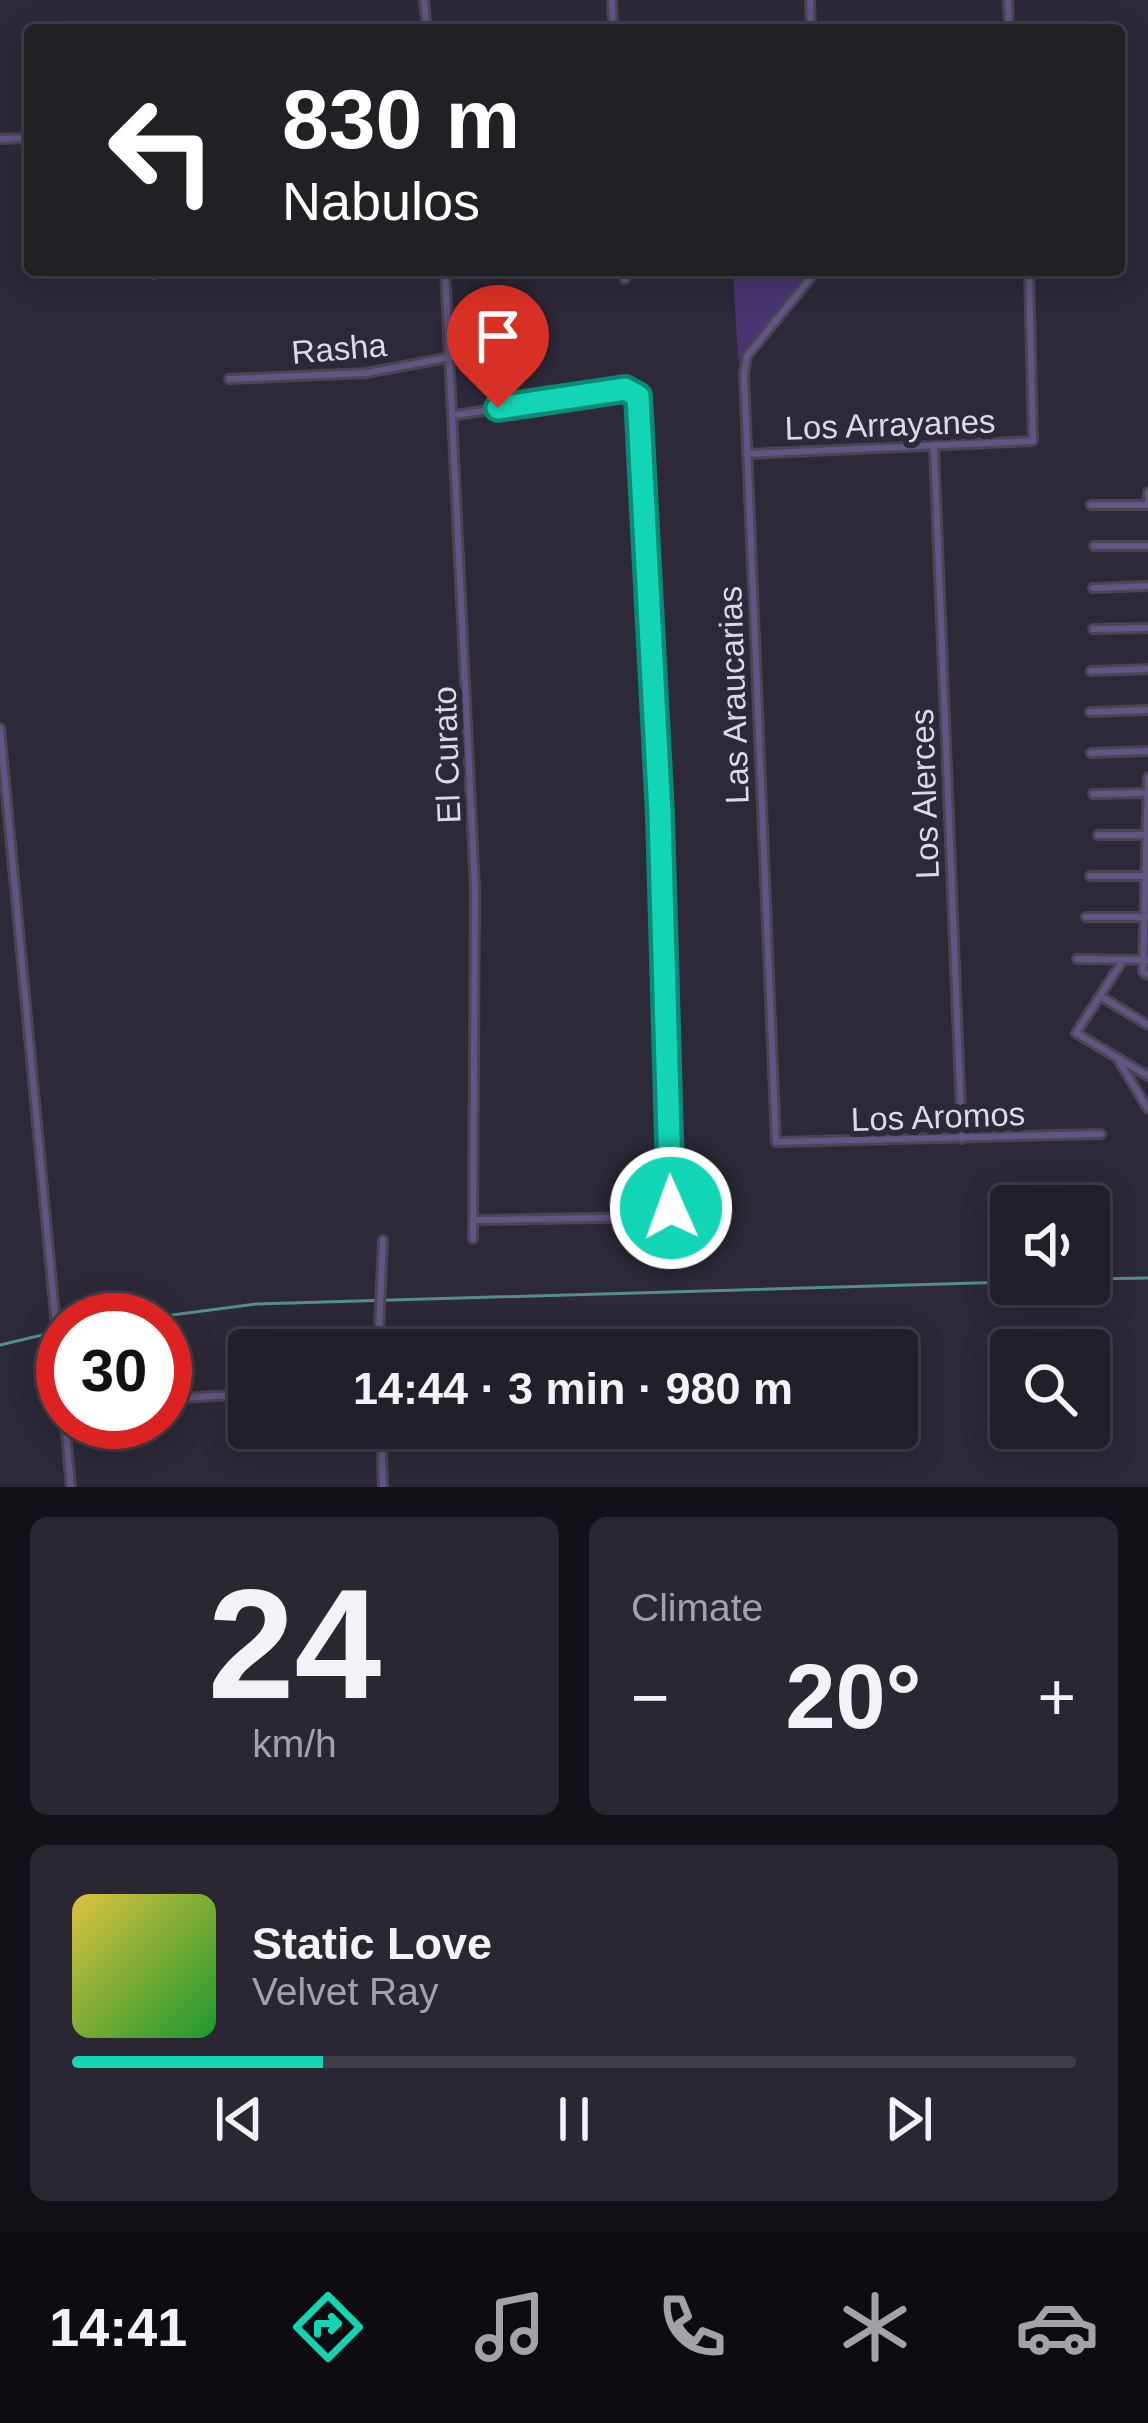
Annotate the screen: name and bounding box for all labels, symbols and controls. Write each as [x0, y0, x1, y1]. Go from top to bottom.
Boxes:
icon: left [84, 72, 240, 228]
text: 830 m [282, 72, 520, 166]
text: Nabulos [282, 171, 480, 231]
pin [447, 285, 549, 408]
icon: arrive [465, 303, 531, 369]
street label: Rasha [290, 326, 389, 371]
street label: Los Arrayanes [784, 402, 996, 447]
street label: Las Araucarias [711, 585, 756, 805]
street label: El Curato [426, 686, 467, 824]
street label: Los Alerces [903, 708, 946, 880]
street label: Los Aromos [850, 1095, 1026, 1138]
position arrow [608, 1145, 734, 1271]
map controls [990, 1185, 1110, 1449]
button: sound [990, 1185, 1110, 1305]
speed limit sign: 30 [36, 1293, 192, 1449]
button: search [990, 1329, 1110, 1449]
text: 14:44 · 3 min · 980 m [353, 1363, 793, 1414]
text: 24 [208, 1557, 381, 1731]
text: Climate [631, 1586, 763, 1629]
text: 20° [785, 1647, 922, 1747]
text: − [631, 1660, 670, 1734]
text: + [1037, 1660, 1076, 1734]
text: km/h [252, 1722, 337, 1765]
text: Static Love [252, 1918, 492, 1969]
text: Velvet Ray [252, 1970, 438, 2013]
icon: previous [206, 2086, 272, 2152]
icon: pause [541, 2086, 607, 2152]
icon: next [876, 2086, 942, 2152]
icon: directions [286, 2285, 370, 2369]
icon: music [468, 2285, 552, 2369]
icon: phone [650, 2285, 734, 2369]
icon: climate [833, 2285, 917, 2369]
icon: car [1015, 2285, 1099, 2369]
text: 14:41 [49, 2297, 187, 2357]

